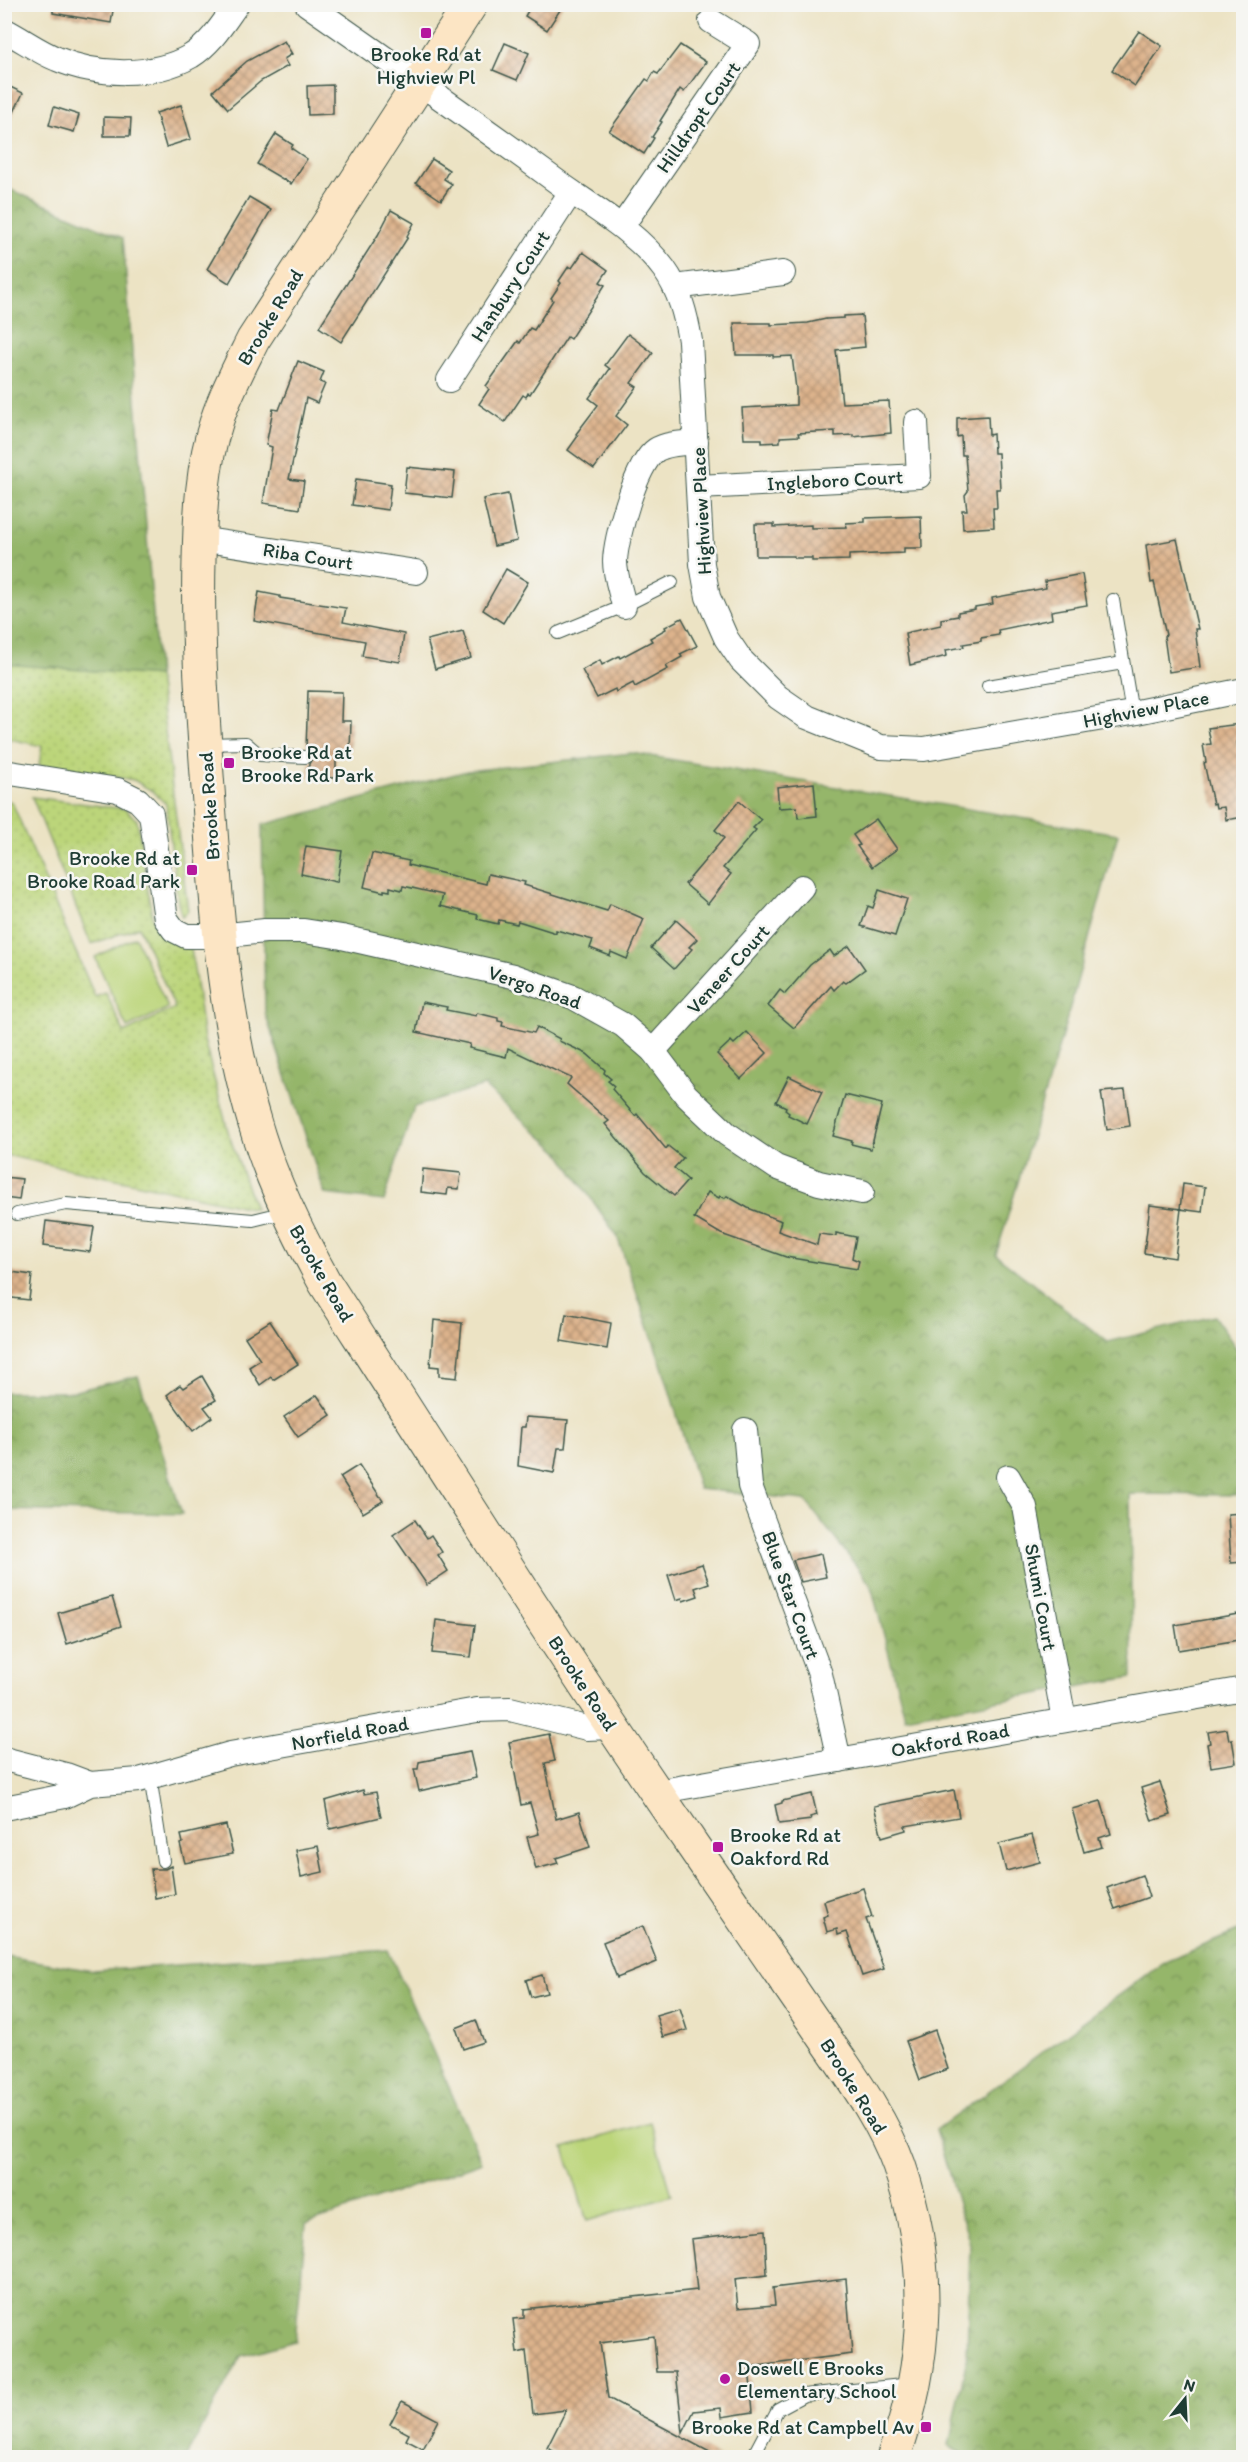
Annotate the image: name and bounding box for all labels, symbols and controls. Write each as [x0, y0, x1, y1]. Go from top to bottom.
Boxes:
marker: Brooke Rd at Highview Pl [419, 26, 433, 40]
place label: Brooke Rd at Highview Pl [371, 42, 481, 89]
street label: Hilldropt Court [651, 56, 746, 177]
street label: Hanbury Court [465, 226, 555, 346]
street label: Brooke Road [232, 264, 308, 370]
street label: Highview Place [686, 446, 716, 576]
street label: Ingleboro Court [766, 464, 904, 496]
street label: Riba Court [261, 537, 355, 575]
street label: Highview Place [1081, 685, 1211, 733]
place label: Brooke Rd at Brooke Rd Park [241, 740, 374, 787]
street label: Brooke Road [193, 751, 225, 861]
marker: Brooke Rd at Brooke Rd Park [222, 756, 236, 770]
place label: Brooke Rd at Brooke Road Park [27, 846, 180, 893]
marker: Brooke Rd at Brooke Road Park [185, 863, 199, 877]
street label: Veneer Court [681, 919, 775, 1019]
street label: Vergo Road [485, 960, 585, 1014]
street label: Brooke Road [284, 1220, 360, 1326]
street label: Blue Star Court [757, 1528, 825, 1663]
street label: Shumi Court [1020, 1542, 1062, 1652]
street label: Brooke Road [543, 1631, 623, 1735]
street label: Norfield Road [290, 1711, 410, 1755]
street label: Oakford Road [889, 1718, 1011, 1762]
place label: Brooke Rd at Oakford Rd [730, 1823, 841, 1870]
marker: Brooke Rd at Oakford Rd [711, 1840, 725, 1854]
street label: Brooke Road [815, 2034, 893, 2138]
place label: Doswell E Brooks Elementary School [737, 2356, 897, 2403]
north arrow [1155, 2369, 1215, 2429]
marker: Doswell E Brooks Elementary School [718, 2372, 732, 2386]
text: N [1181, 2375, 1198, 2396]
place label: Brooke Rd at Campbell Av [692, 2415, 914, 2439]
marker: Brooke Rd at Campbell Av [919, 2420, 933, 2434]

